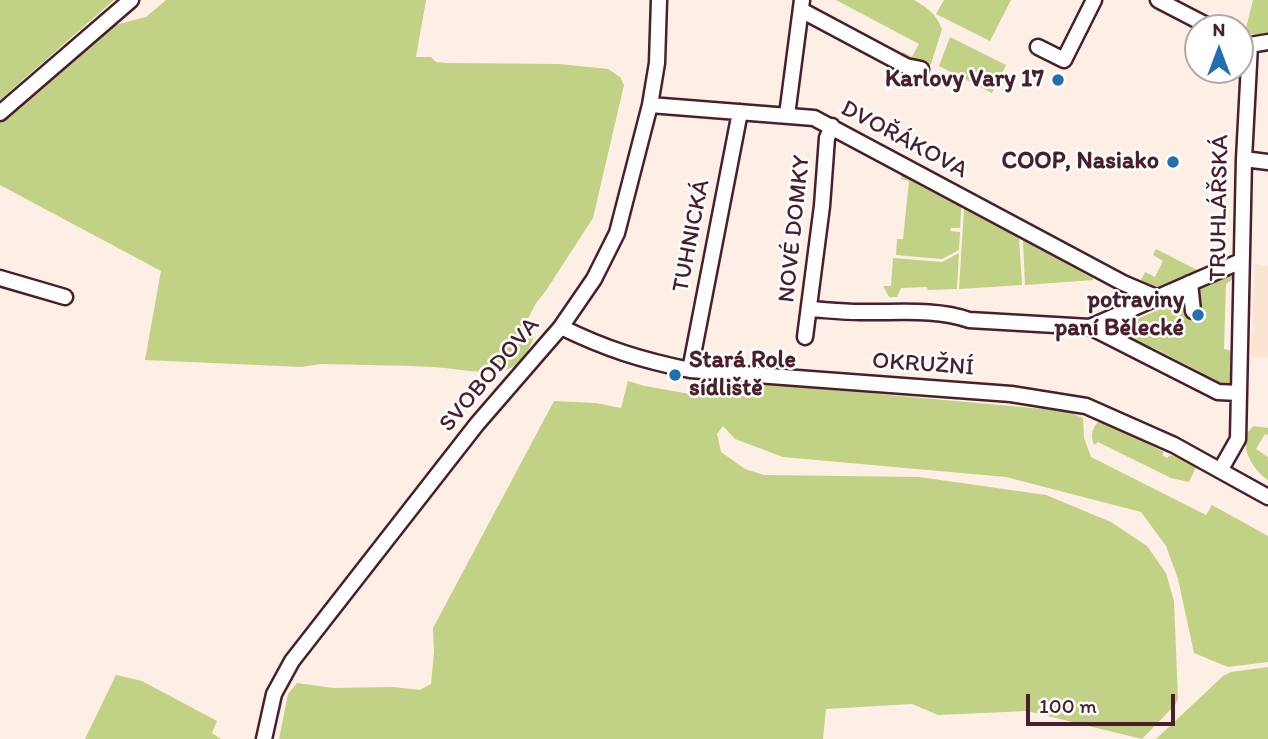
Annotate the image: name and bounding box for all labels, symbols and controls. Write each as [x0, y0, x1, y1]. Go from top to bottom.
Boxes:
north arrow [1184, 14, 1254, 84]
text: N [1213, 18, 1225, 41]
place label: Karlovy Vary 17 [885, 66, 1044, 94]
marker: Karlovy Vary 17 [1050, 72, 1066, 88]
street label: DVOŘÁKOVA [836, 95, 972, 185]
street label: TRUHLÁŘSKÁ [1204, 134, 1236, 282]
place label: COOP, Nasiako [1002, 148, 1159, 176]
street label: NOVÉ DOMKY [773, 154, 817, 304]
marker: COOP, Nasiako [1165, 154, 1181, 170]
street label: TUHNICKÁ [667, 177, 717, 295]
place label: potraviny paní Bělecké [1054, 287, 1184, 343]
marker: potraviny paní Bělecké [1190, 307, 1206, 323]
street label: SVOBODOVA [434, 312, 546, 438]
place label: Stará Role sídliště [689, 347, 796, 403]
street label: OKRUŽNÍ [871, 347, 975, 383]
marker: Stará Role sídliště [667, 367, 683, 383]
scale bar [1030, 680, 1179, 724]
text: 100 m [1039, 693, 1097, 718]

